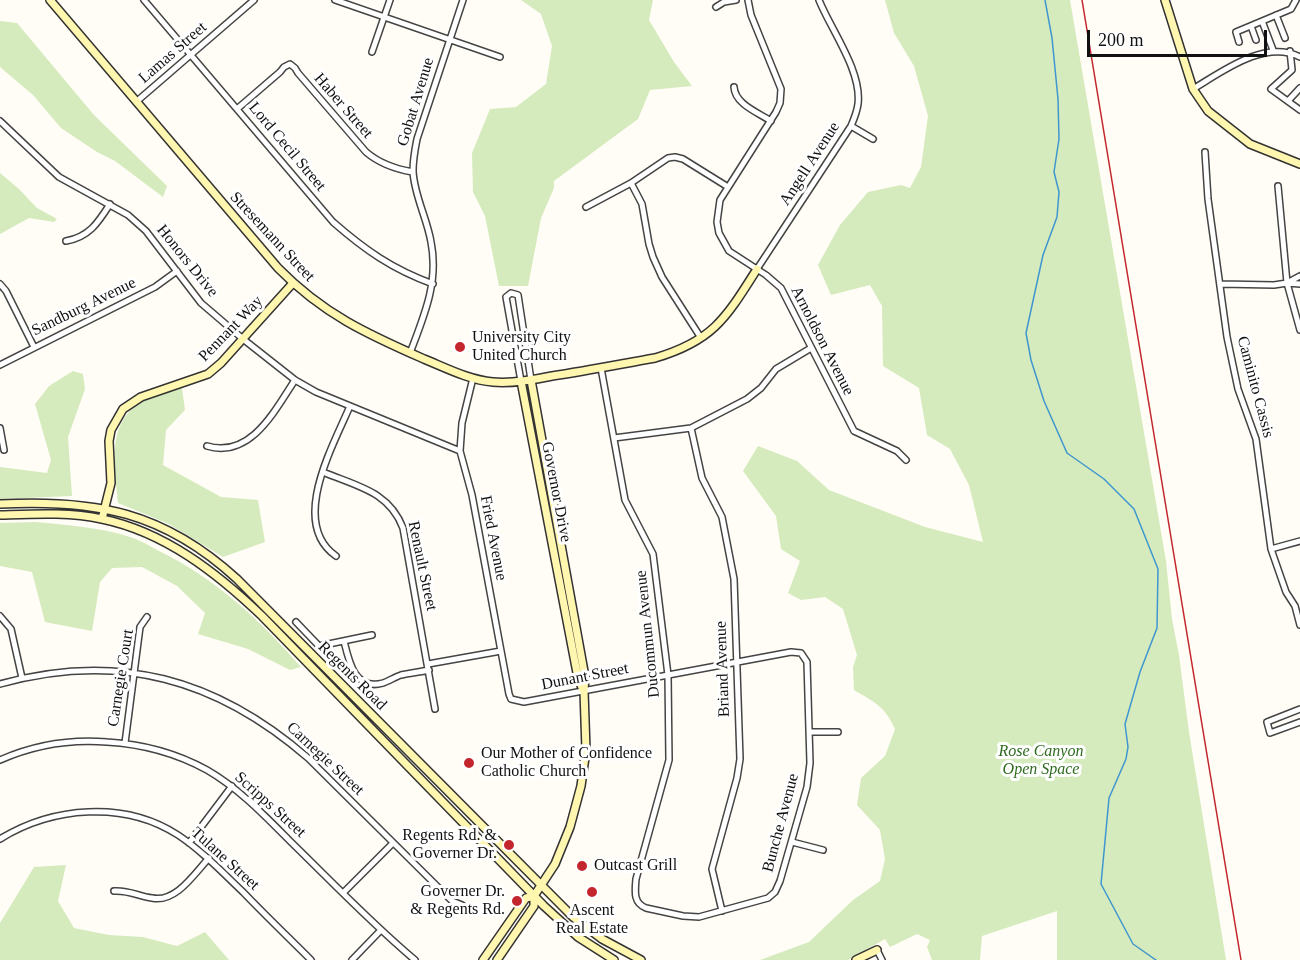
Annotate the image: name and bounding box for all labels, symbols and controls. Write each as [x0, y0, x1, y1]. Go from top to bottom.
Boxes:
street label: Lamas Street [135, 18, 211, 88]
scale bar [1090, 18, 1270, 56]
text: 200 m [1098, 30, 1144, 50]
street label: Gobat Avenue [393, 55, 439, 149]
street label: Haber Street [309, 69, 377, 143]
street label: Lord Cecil Street [244, 99, 330, 195]
street label: Angell Avenue [776, 118, 844, 210]
street label: Stresemann Street [225, 188, 319, 286]
street label: Honors Drive [152, 221, 222, 301]
street label: Sandburg Avenue [29, 273, 139, 341]
street label: Arnoldson Avenue [786, 283, 858, 399]
street label: Pennant Way [195, 292, 267, 366]
place label: University City United Church [472, 328, 571, 366]
street label: Caminito Cassis [1232, 334, 1278, 440]
marker: University City United Church [453, 340, 467, 354]
street label: Governor Drive [537, 440, 575, 544]
street label: Fried Avenue [475, 494, 511, 582]
street label: Renault Street [403, 519, 441, 613]
street label: Ducommun Avenue [632, 569, 664, 699]
street label: Briand Avenue [712, 621, 734, 717]
street label: Carnegie Court [104, 628, 138, 728]
street label: Regents Road [314, 638, 390, 714]
street label: Dunant Street [540, 659, 630, 695]
street label: Carnegie Street [282, 718, 368, 800]
park label: Rose Canyon Open Space [999, 742, 1083, 780]
place label: Our Mother of Confidence Catholic Church [481, 744, 652, 782]
marker: Our Mother of Confidence Catholic Church [462, 756, 476, 770]
street label: Scripps Street [230, 768, 310, 842]
street label: Bunche Avenue [759, 772, 803, 874]
street label: Tulane Street [187, 823, 263, 895]
place label: Regents Rd. & Governer Dr. [402, 826, 497, 864]
marker: Regents Rd. & Governer Dr. [502, 838, 516, 852]
place label: Outcast Grill [594, 856, 677, 876]
marker: Outcast Grill [575, 859, 589, 873]
place label: Governer Dr. & Regents Rd. [410, 882, 505, 920]
marker: Ascent Real Estate [585, 885, 599, 899]
marker: Governer Dr. & Regents Rd. [510, 894, 524, 908]
place label: Ascent Real Estate [556, 901, 628, 939]

